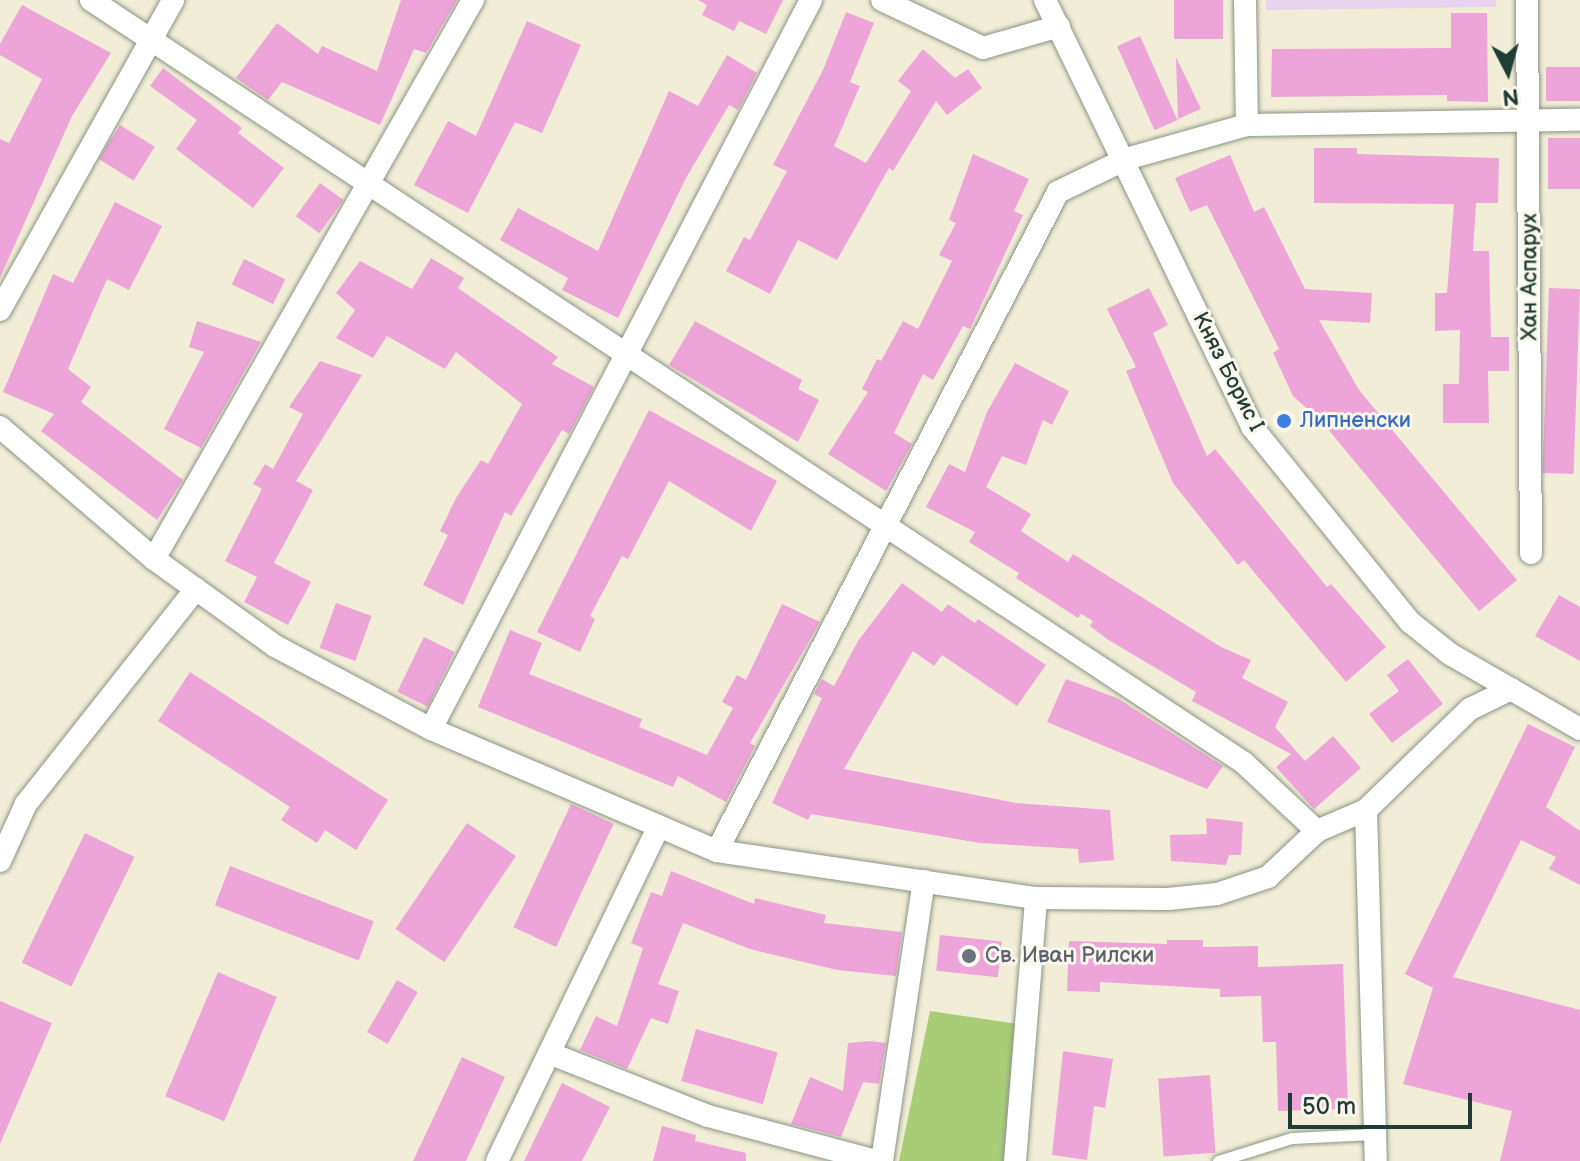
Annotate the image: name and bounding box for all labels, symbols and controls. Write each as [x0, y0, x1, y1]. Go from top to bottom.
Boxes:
north arrow [1468, 32, 1548, 112]
text: N [1501, 82, 1520, 111]
street label: Хан Аспарух [1517, 213, 1543, 341]
street label: Княз Борис I [1187, 308, 1269, 436]
place label: Липненски [1300, 408, 1411, 434]
marker: Липненски [1275, 412, 1293, 430]
place label: Св. Иван Рилски [985, 943, 1154, 969]
marker: Св. Иван Рилски [960, 947, 978, 965]
scale bar [1292, 1077, 1476, 1127]
text: 50 m [1302, 1092, 1356, 1121]

